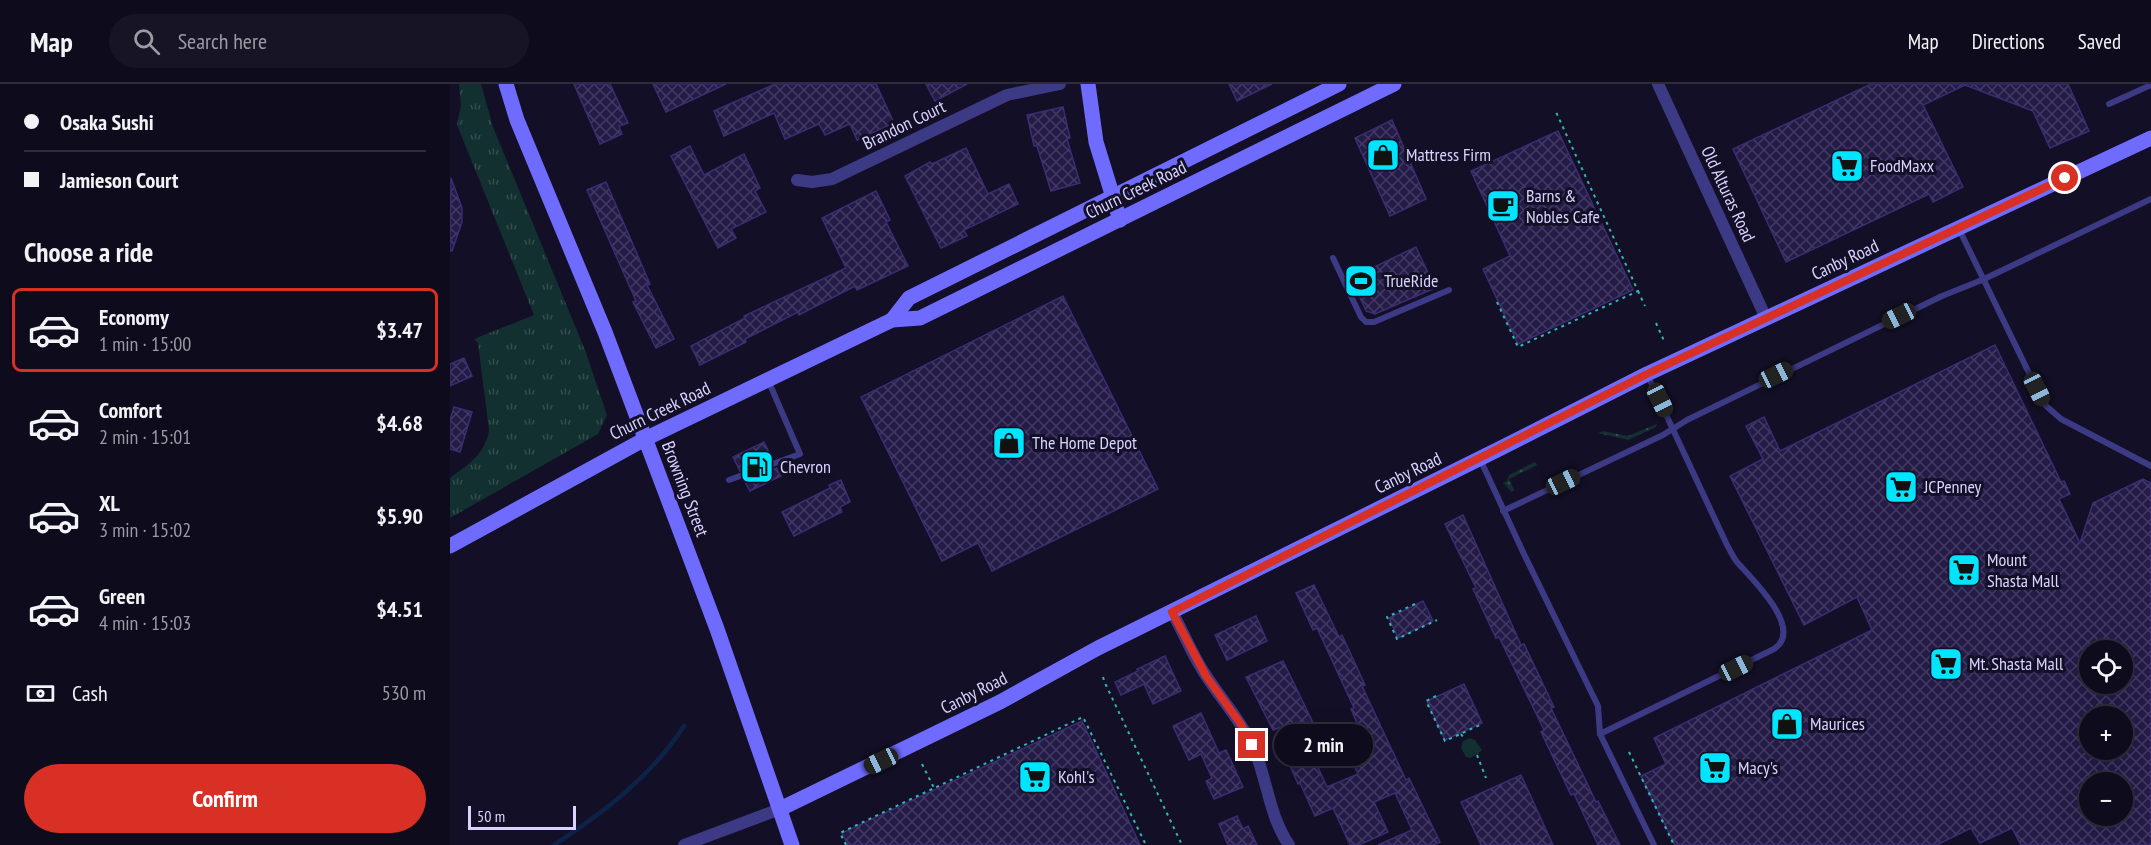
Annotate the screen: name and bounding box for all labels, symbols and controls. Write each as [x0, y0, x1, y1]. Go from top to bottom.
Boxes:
search box [109, 14, 529, 68]
text: Map [30, 23, 73, 60]
icon: search [130, 25, 163, 58]
text: Search here [178, 27, 267, 55]
text: Map [1908, 28, 1939, 55]
text: Directions [1972, 28, 2045, 55]
text: Saved [2078, 28, 2121, 55]
street label: Brandon Court [859, 95, 949, 154]
text: Osaka Sushi [60, 108, 154, 136]
shop icon: Mattress Firm [1365, 137, 1401, 173]
street label: Old Alturas Road [1696, 142, 1761, 246]
place label: Mattress Firm [1406, 143, 1491, 166]
supermarket icon: FoodMaxx [1829, 148, 1865, 184]
place label: FoodMaxx [1870, 154, 1935, 177]
street label: Churn Creek Road [1082, 155, 1190, 224]
route start [2051, 164, 2078, 191]
text: Jamieson Court [60, 166, 178, 194]
place label: Barns & Nobles Cafe [1526, 184, 1600, 228]
cafe icon: Barns & Nobles Cafe [1485, 188, 1521, 224]
street label: Canby Road [1808, 234, 1882, 285]
text: Choose a ride [24, 235, 153, 269]
sports icon: TrueRide [1343, 263, 1379, 299]
place label: TrueRide [1384, 269, 1438, 292]
car [1879, 300, 1919, 332]
icon: car [27, 303, 81, 357]
text: Economy [99, 303, 169, 331]
text: $3.47 [376, 316, 423, 344]
text: 1 min · 15:00 [99, 331, 191, 357]
car [1756, 359, 1796, 391]
car [2021, 369, 2053, 409]
street label: Churn Creek Road [606, 376, 714, 445]
car [1644, 380, 1676, 420]
icon: car [27, 396, 81, 450]
text: Comfort [99, 396, 162, 424]
text: $4.68 [376, 409, 423, 437]
text: 2 min · 15:01 [99, 424, 191, 450]
shop icon: The Home Depot [991, 425, 1027, 461]
place label: The Home Depot [1032, 431, 1137, 454]
street label: Browning Street [657, 438, 714, 540]
street label: Canby Road [1371, 447, 1445, 499]
fuel station icon: Chevron [739, 449, 775, 485]
place label: Chevron [780, 455, 831, 478]
car [1543, 466, 1583, 498]
supermarket icon: JCPenney [1883, 469, 1919, 505]
place label: JCPenney [1923, 475, 1982, 498]
icon: car [27, 489, 81, 543]
text: XL [99, 489, 120, 517]
text: $5.90 [376, 502, 423, 530]
text: 3 min · 15:02 [99, 517, 191, 543]
place label: Mount Shasta Mall [1987, 548, 2060, 592]
supermarket icon: Mount Shasta Mall [1946, 552, 1982, 588]
icon: car [27, 582, 81, 636]
text: Green [99, 582, 145, 610]
text: $4.51 [376, 595, 423, 623]
text: 4 min · 15:03 [99, 610, 191, 636]
map controls [2079, 640, 2133, 826]
button: locate [2079, 640, 2133, 694]
supermarket icon: Mt. Shasta Mall [1928, 646, 1964, 682]
car [1716, 652, 1756, 684]
place label: Mt. Shasta Mall [1969, 652, 2064, 675]
street label: Canby Road [937, 666, 1011, 719]
icon: cash [24, 677, 57, 710]
text: Cash [72, 679, 108, 707]
text: 530 m [382, 680, 426, 706]
shop icon: Maurices [1769, 706, 1805, 742]
button: + [2079, 706, 2133, 760]
place label: Maurices [1810, 712, 1865, 735]
callout: 2 min [1273, 724, 1372, 766]
route end [1238, 731, 1265, 758]
text: 2 min [1303, 732, 1344, 758]
car [861, 745, 901, 777]
supermarket icon: Macy's [1697, 750, 1733, 786]
place label: Macy's [1738, 756, 1778, 779]
supermarket icon: Kohl's [1017, 759, 1053, 795]
button: Confirm [24, 764, 426, 833]
place label: Kohl's [1058, 765, 1094, 788]
button: − [2079, 772, 2133, 826]
scale bar [468, 803, 576, 830]
text: 50 m [477, 806, 505, 826]

